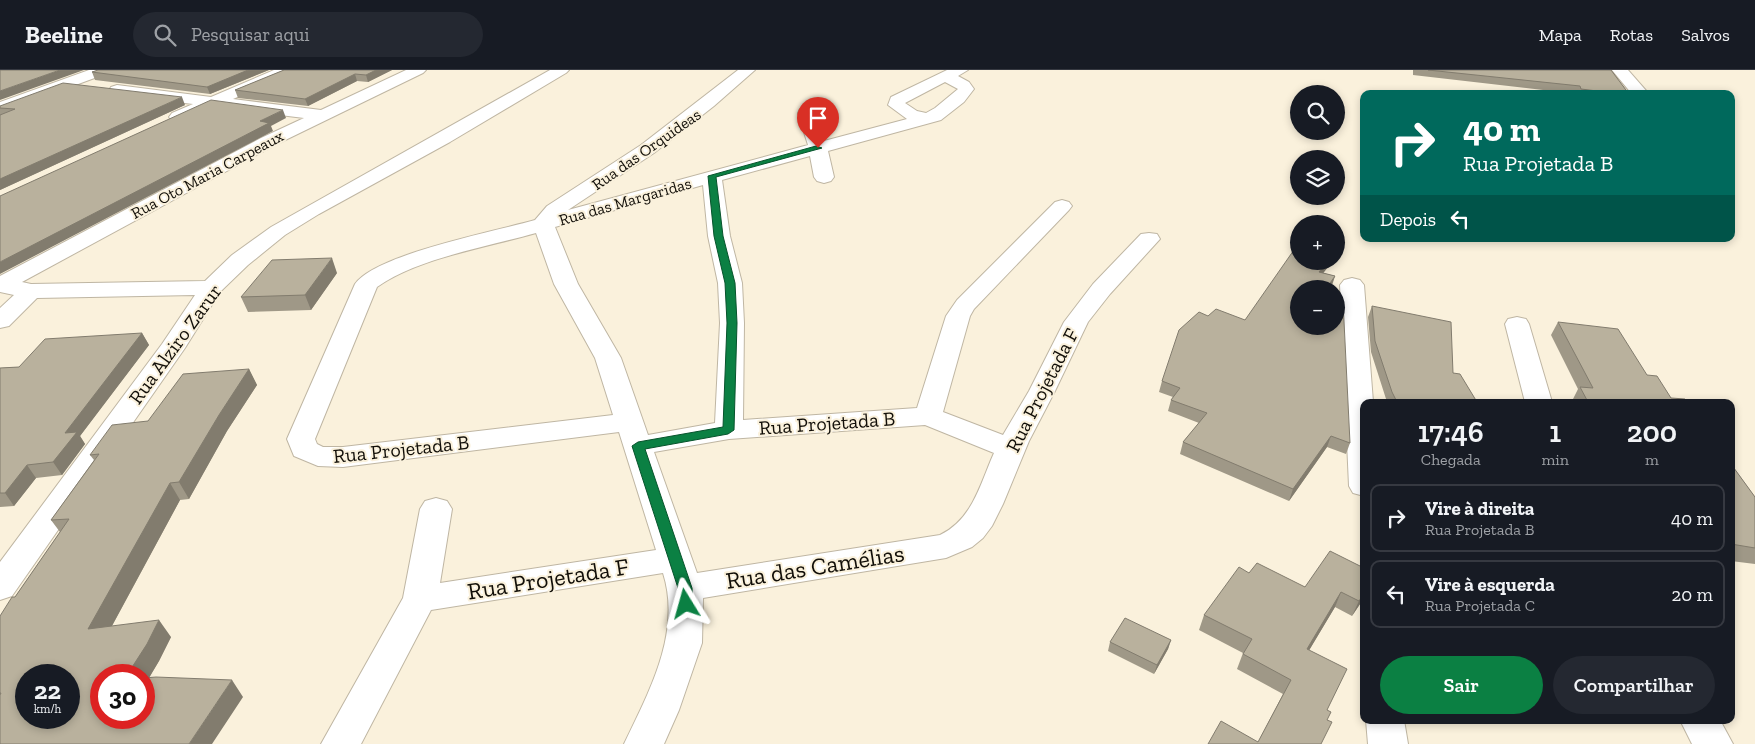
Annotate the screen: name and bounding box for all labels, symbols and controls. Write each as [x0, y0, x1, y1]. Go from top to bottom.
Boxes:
search box [133, 12, 483, 57]
text: Beeline [25, 20, 103, 49]
icon: search [151, 21, 179, 49]
text: Pesquisar aqui [191, 23, 310, 46]
text: Mapa [1539, 24, 1582, 46]
text: Rotas [1610, 24, 1653, 46]
text: Salvos [1681, 24, 1730, 46]
map controls [1290, 85, 1345, 335]
button: search [1290, 85, 1345, 140]
pin [797, 97, 839, 148]
icon: arrive [804, 104, 832, 132]
street label: Rua das Orquideas [588, 105, 704, 194]
text: 40 m [1463, 108, 1540, 150]
icon: right [1380, 110, 1445, 175]
street label: Rua Oto Maria Carpeaux [128, 126, 287, 223]
button: layers [1290, 150, 1345, 205]
text: Rua Projetada B [1463, 150, 1613, 177]
street label: Rua das Margaridas [557, 173, 694, 229]
icon: left [1446, 205, 1474, 233]
text: Depois [1380, 208, 1436, 231]
button: + [1290, 215, 1345, 270]
street label: Rua Alziro Zarur [123, 279, 227, 409]
button: − [1290, 280, 1345, 335]
street label: Rua Projetada F [1000, 324, 1084, 456]
street label: Rua Projetada B [758, 406, 896, 440]
text: 17:46 [1418, 414, 1484, 450]
text: 1 [1549, 414, 1561, 450]
text: 200 [1627, 414, 1677, 450]
street label: Rua Projetada B [332, 430, 470, 468]
text: Chegada [1421, 450, 1481, 469]
text: min [1541, 450, 1569, 469]
text: m [1645, 450, 1659, 469]
text: Vire à direita [1425, 497, 1534, 520]
icon: right [1382, 504, 1410, 532]
text: 40 m [1671, 507, 1713, 530]
text: Rua Projetada B [1425, 520, 1534, 539]
street label: Rua das Camélias [724, 538, 906, 595]
street label: Rua Projetada F [465, 551, 631, 606]
text: Vire à esquerda [1425, 573, 1555, 596]
position arrow [659, 577, 711, 629]
icon: left [1382, 580, 1410, 608]
text: 20 m [1672, 583, 1713, 606]
text: Rua Projetada C [1425, 596, 1535, 615]
button: Sair [1380, 656, 1543, 714]
button: Compartilhar [1553, 656, 1715, 714]
speed limit sign: 30 [90, 664, 155, 729]
text: 22 [34, 675, 61, 705]
text: km/h [34, 702, 61, 716]

